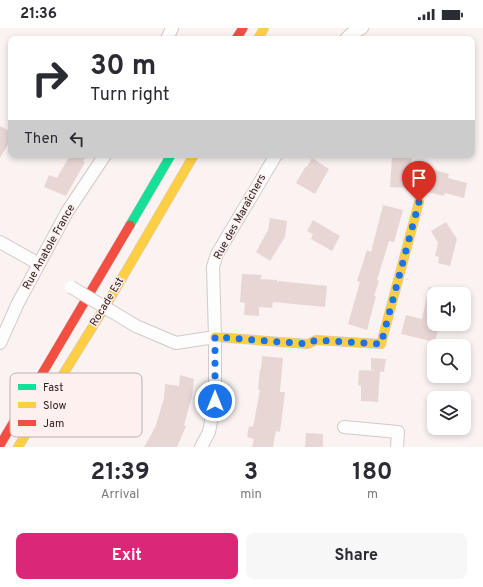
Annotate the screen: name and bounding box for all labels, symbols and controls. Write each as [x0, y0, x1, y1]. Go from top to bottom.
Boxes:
text: 21:36 [20, 5, 57, 24]
text: 30 m [90, 49, 156, 85]
icon: right [24, 52, 76, 104]
text: Turn right [90, 84, 170, 107]
icon: left [66, 128, 88, 150]
text: Then [24, 130, 58, 149]
pin [402, 161, 436, 202]
icon: arrive [408, 167, 430, 189]
street label: Rue des Maraîchers [211, 172, 269, 262]
street label: Rue Anatole France [20, 202, 78, 292]
street label: Rocade Est [87, 275, 127, 329]
map controls [427, 287, 471, 435]
button: sound [427, 287, 471, 331]
button: search [427, 339, 471, 383]
legend [10, 373, 142, 437]
position arrow [194, 380, 236, 422]
text: Fast [43, 381, 63, 395]
button: layers [427, 391, 471, 435]
text: Slow [43, 399, 66, 413]
text: Jam [43, 417, 64, 431]
text: 21:39 [91, 458, 150, 488]
text: 3 [244, 458, 258, 488]
text: 180 [352, 458, 392, 488]
text: Arrival [101, 487, 139, 503]
text: min [240, 487, 262, 503]
text: m [367, 487, 378, 503]
button: Exit [16, 533, 238, 579]
button: Share [246, 533, 467, 579]

